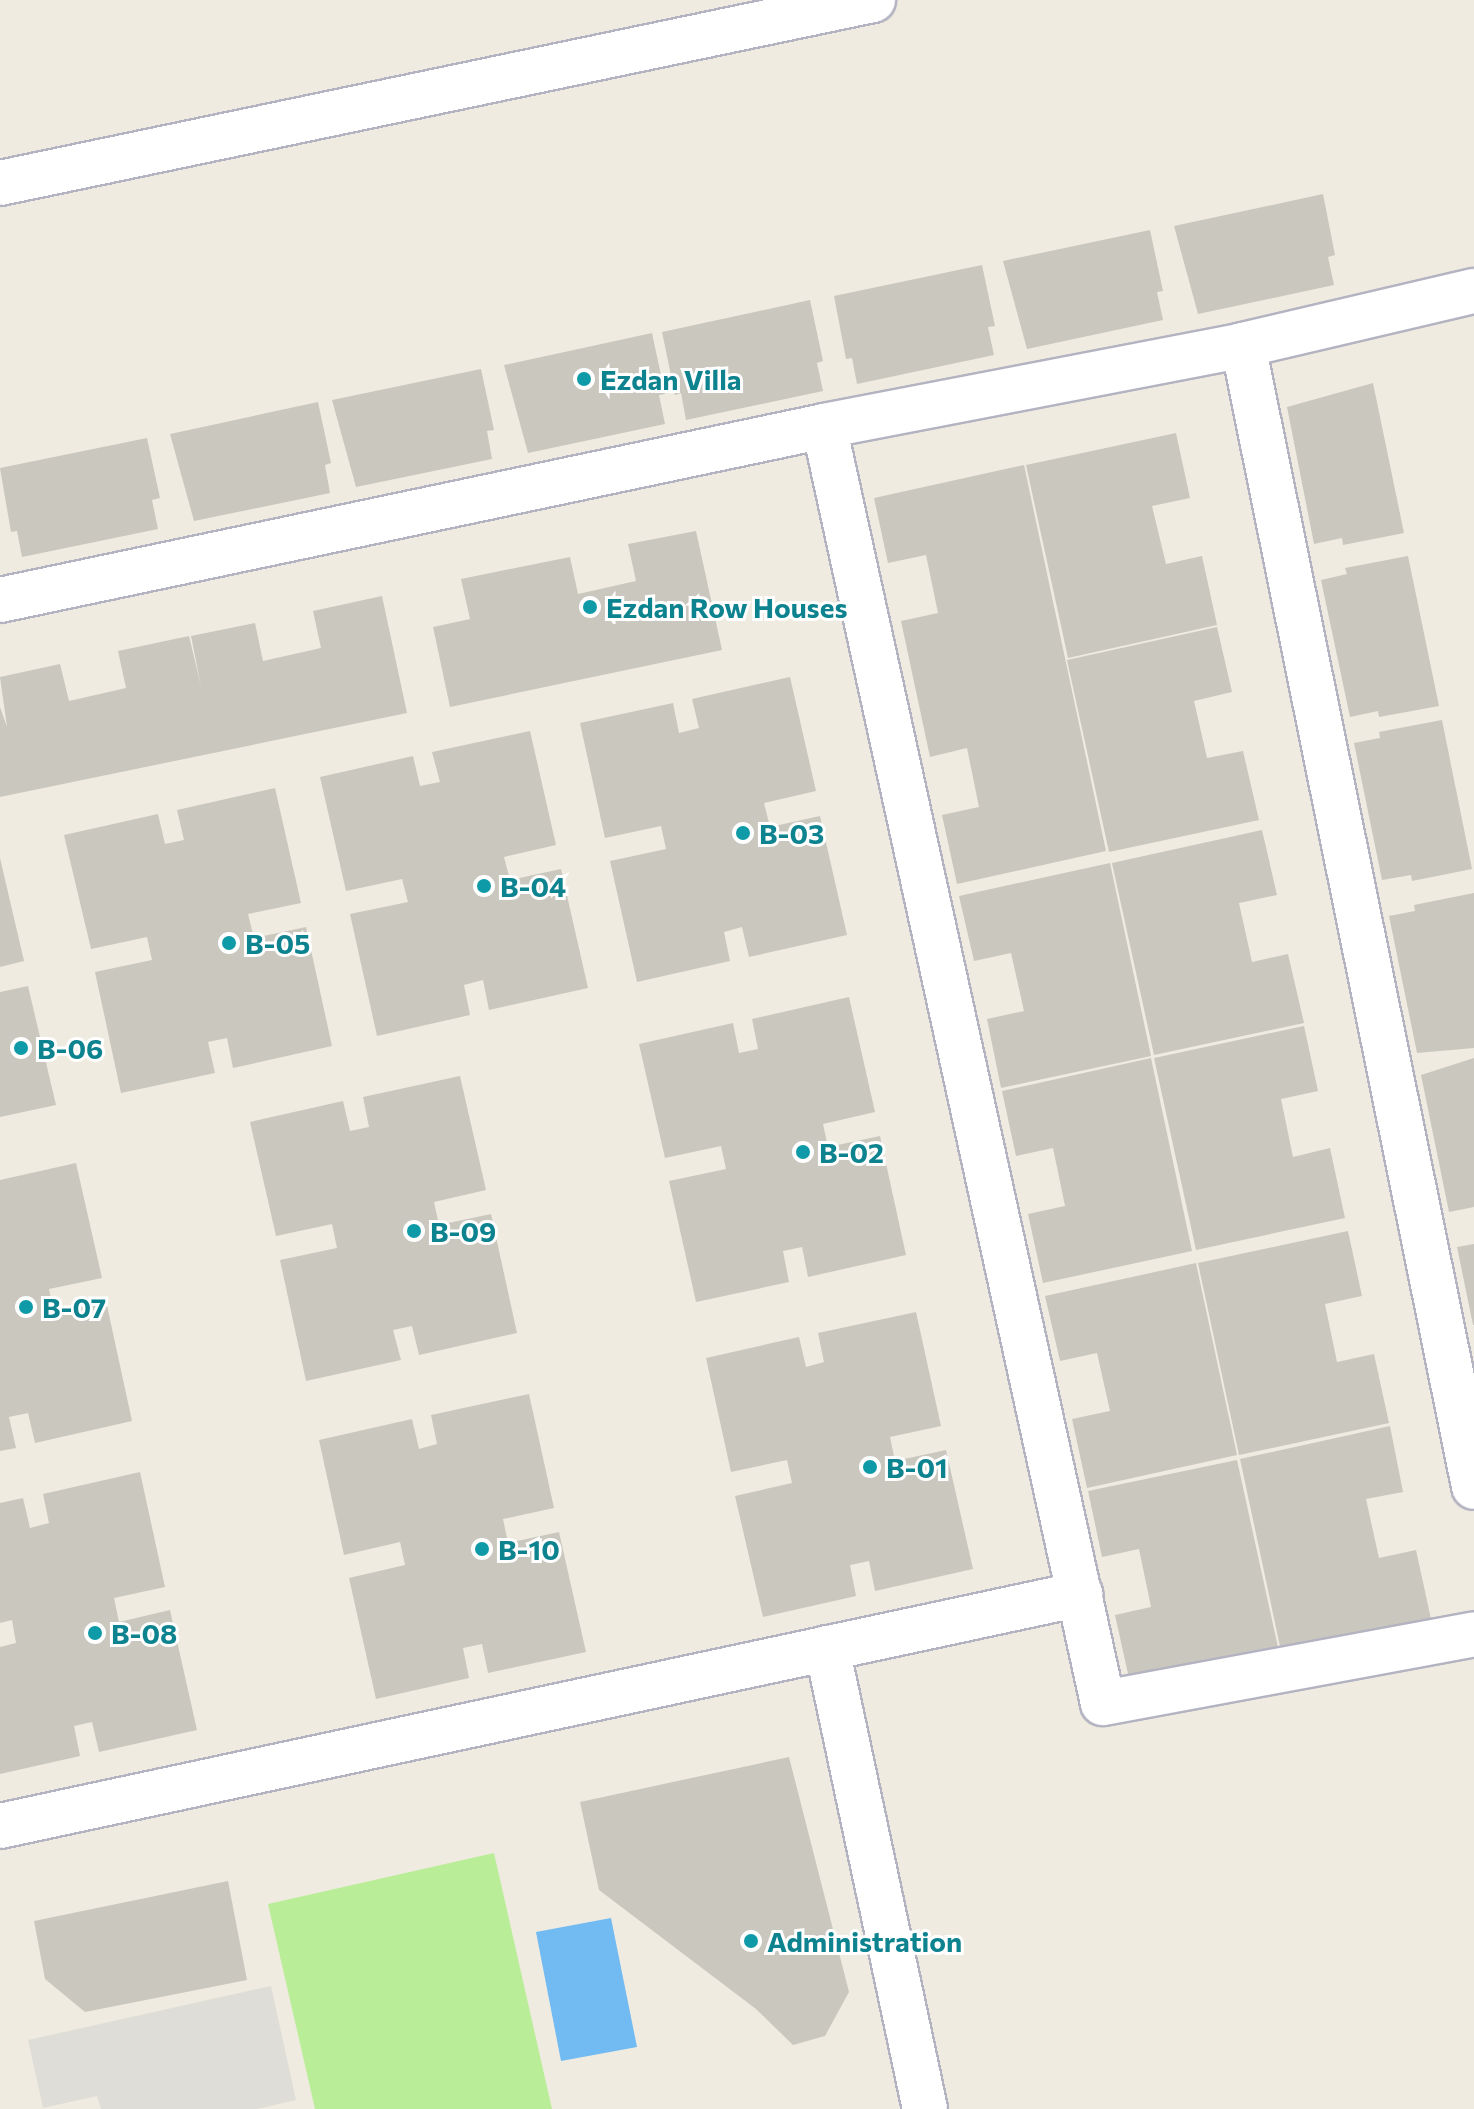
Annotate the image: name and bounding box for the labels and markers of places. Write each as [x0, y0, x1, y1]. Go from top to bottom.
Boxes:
place label: Ezdan Villa [600, 362, 742, 396]
marker: Ezdan Villa [575, 370, 593, 388]
place label: Ezdan Row Houses [606, 590, 847, 624]
marker: Ezdan Row Houses [581, 598, 599, 616]
place label: B-03 [759, 816, 824, 850]
marker: B-03 [734, 824, 752, 842]
place label: B-04 [500, 869, 566, 903]
marker: B-04 [475, 877, 493, 895]
place label: B-05 [245, 926, 310, 960]
marker: B-05 [220, 934, 238, 952]
place label: B-06 [37, 1031, 103, 1065]
marker: B-06 [12, 1039, 30, 1057]
place label: B-02 [819, 1135, 884, 1169]
marker: B-02 [794, 1143, 812, 1161]
place label: B-09 [430, 1214, 496, 1248]
marker: B-09 [405, 1222, 423, 1240]
place label: B-07 [42, 1290, 106, 1324]
marker: B-07 [17, 1298, 35, 1316]
place label: B-01 [886, 1450, 948, 1484]
marker: B-01 [861, 1458, 879, 1476]
place label: B-10 [498, 1532, 560, 1566]
marker: B-10 [473, 1540, 491, 1558]
place label: B-08 [111, 1616, 177, 1650]
marker: B-08 [86, 1624, 104, 1642]
place label: Administration [767, 1924, 962, 1958]
marker: Administration [742, 1932, 760, 1950]

